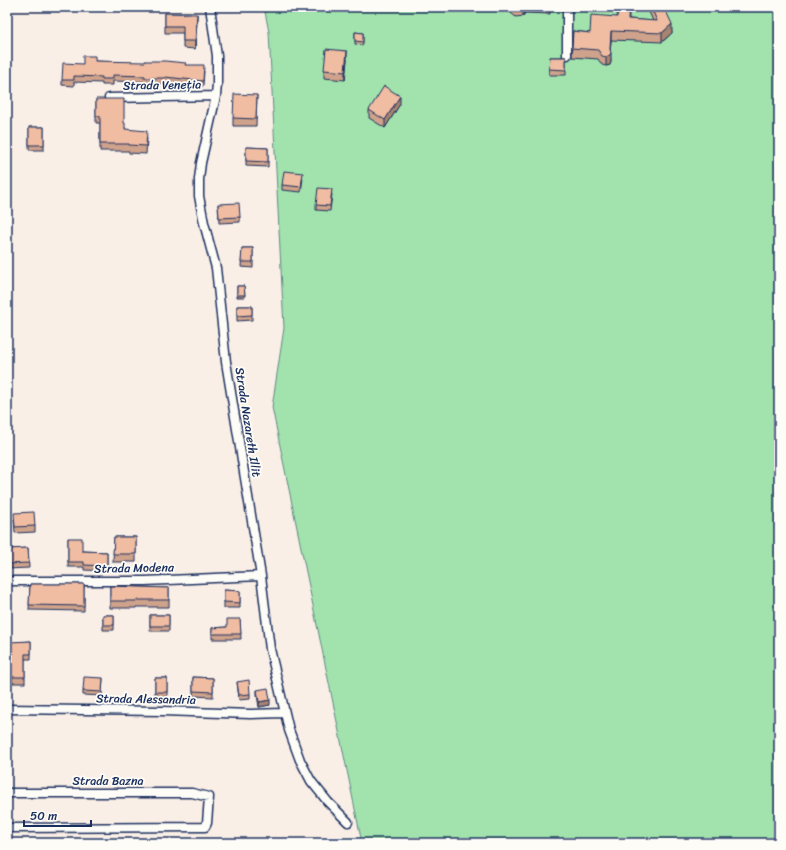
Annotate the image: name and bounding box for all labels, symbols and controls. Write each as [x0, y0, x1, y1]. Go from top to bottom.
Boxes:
street label: Strada Veneția [123, 73, 201, 97]
street label: Strada Nazareth Illit [228, 366, 268, 478]
street label: Strada Modena [94, 556, 175, 580]
street label: Strada Alessandria [96, 687, 196, 711]
street label: Strada Bazna [73, 770, 143, 792]
scale bar [24, 802, 91, 828]
text: 50 m [30, 805, 57, 827]

